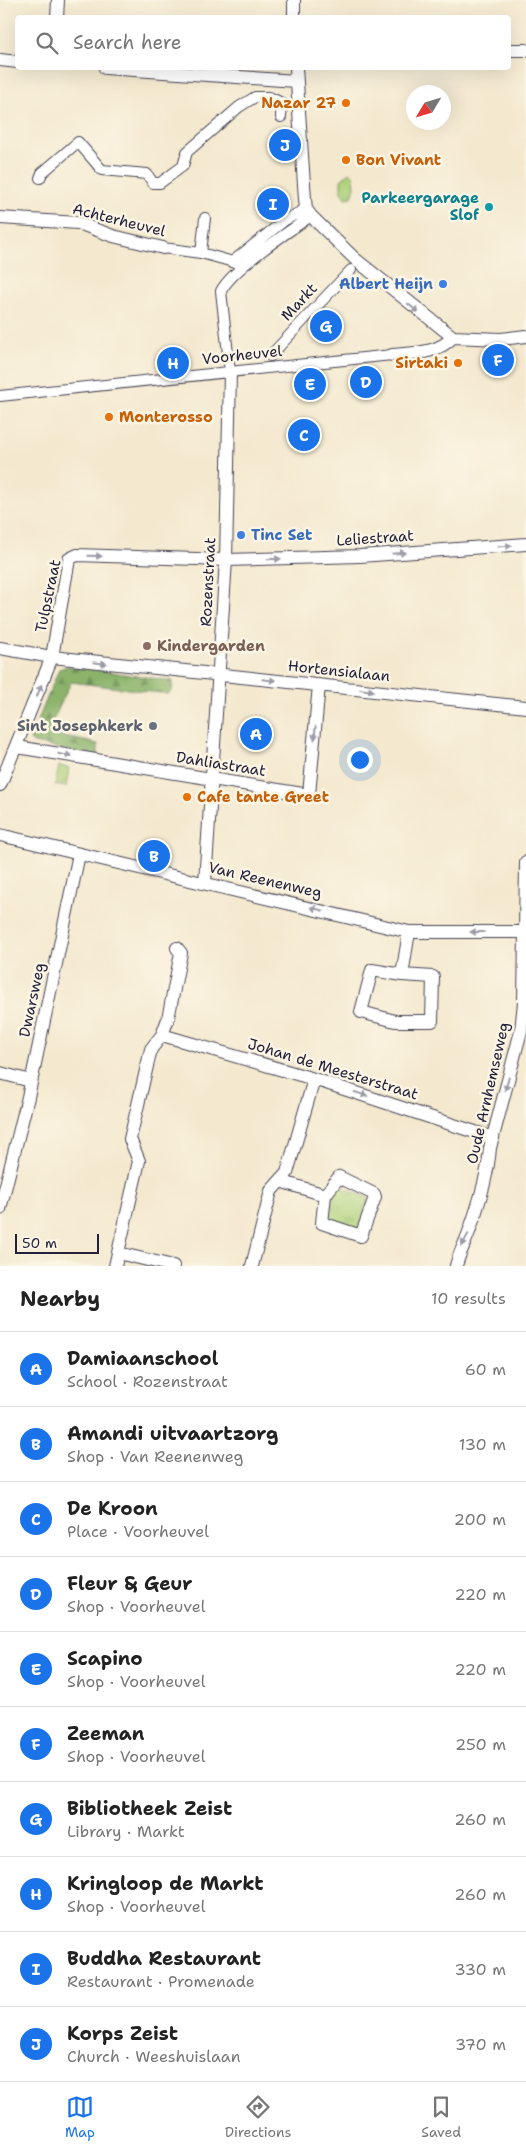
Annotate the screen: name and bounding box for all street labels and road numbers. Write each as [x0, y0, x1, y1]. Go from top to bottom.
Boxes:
street label: Achterheuvel [70, 199, 168, 241]
street label: Markt [276, 279, 322, 325]
street label: Voorheuvel [201, 341, 284, 369]
street label: Leliestraat [336, 525, 414, 551]
street label: Rozenstraat [196, 537, 220, 627]
street label: Tulpstraat [31, 558, 65, 634]
street label: Hortensialaan [287, 656, 391, 686]
street label: Dahliastraat [175, 747, 267, 781]
street label: Van Reenenweg [206, 857, 324, 903]
street label: Dwarsweg [14, 961, 50, 1039]
street label: Oude Arnhemseweg [462, 1020, 514, 1166]
street label: Johan de Meesterstraat [245, 1034, 421, 1104]

